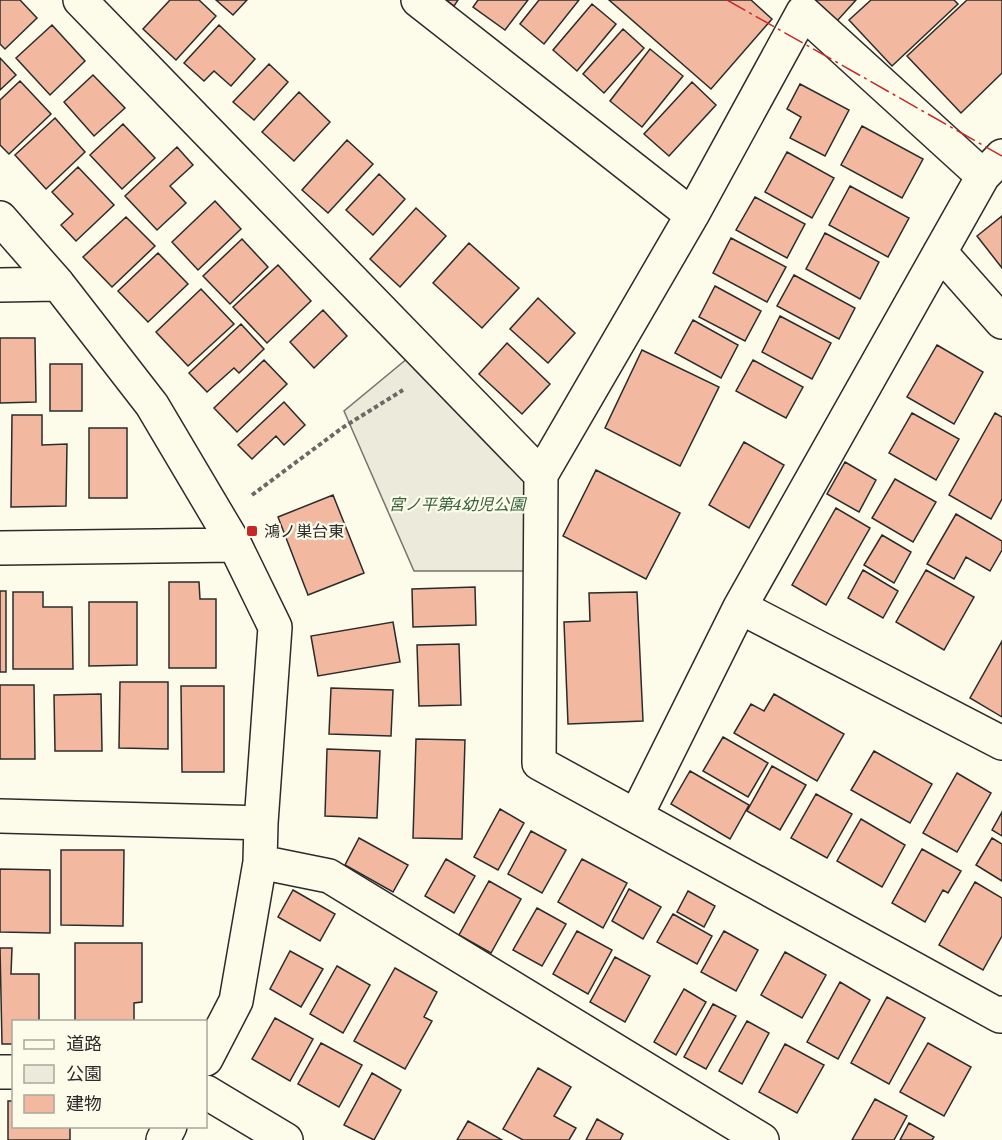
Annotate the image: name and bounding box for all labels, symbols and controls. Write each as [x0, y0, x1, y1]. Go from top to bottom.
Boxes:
park label: 宮ノ平第4幼児公園 [389, 493, 527, 515]
place label: 鴻ノ巣台東 [264, 520, 344, 542]
marker: 鴻ノ巣台東 [245, 524, 259, 538]
legend [12, 1020, 207, 1128]
text: 道路 [66, 1031, 102, 1055]
text: 公園 [66, 1061, 102, 1085]
text: 建物 [66, 1091, 102, 1115]

